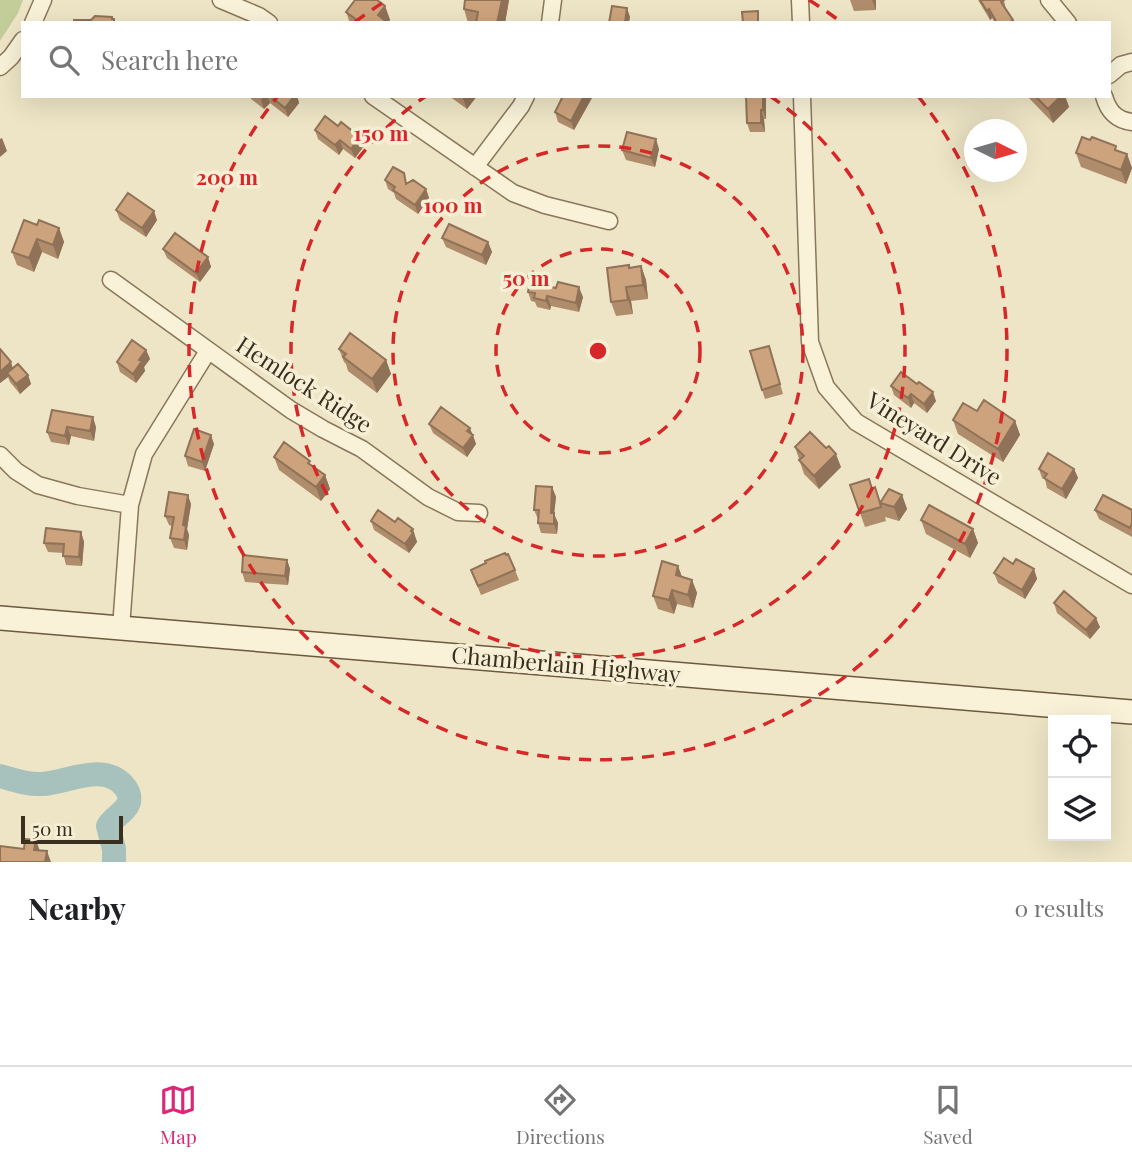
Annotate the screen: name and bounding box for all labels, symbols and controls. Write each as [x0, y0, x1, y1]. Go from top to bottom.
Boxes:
search box [21, 21, 1111, 98]
icon: search [45, 41, 83, 79]
text: Search here [101, 42, 238, 77]
text: 150 m [354, 118, 408, 146]
north arrow [964, 119, 1027, 182]
text: 200 m [196, 162, 258, 190]
text: 100 m [423, 190, 483, 218]
text: 50 m [502, 263, 550, 291]
street label: Hemlock Ridge [231, 328, 379, 439]
centre of rings [586, 339, 610, 363]
street label: Vineyard Drive [861, 383, 1008, 492]
street label: Chamberlain Highway [450, 638, 682, 689]
map controls [1048, 715, 1111, 841]
button: locate [1048, 715, 1111, 778]
button: layers [1048, 778, 1111, 841]
scale bar [21, 813, 122, 845]
text: 50 m [32, 815, 73, 841]
text: Nearby [28, 888, 126, 928]
text: 0 results [1014, 892, 1104, 923]
tab: Map [159, 1081, 197, 1149]
tab: Directions [516, 1081, 605, 1149]
tab: Saved [923, 1081, 973, 1149]

